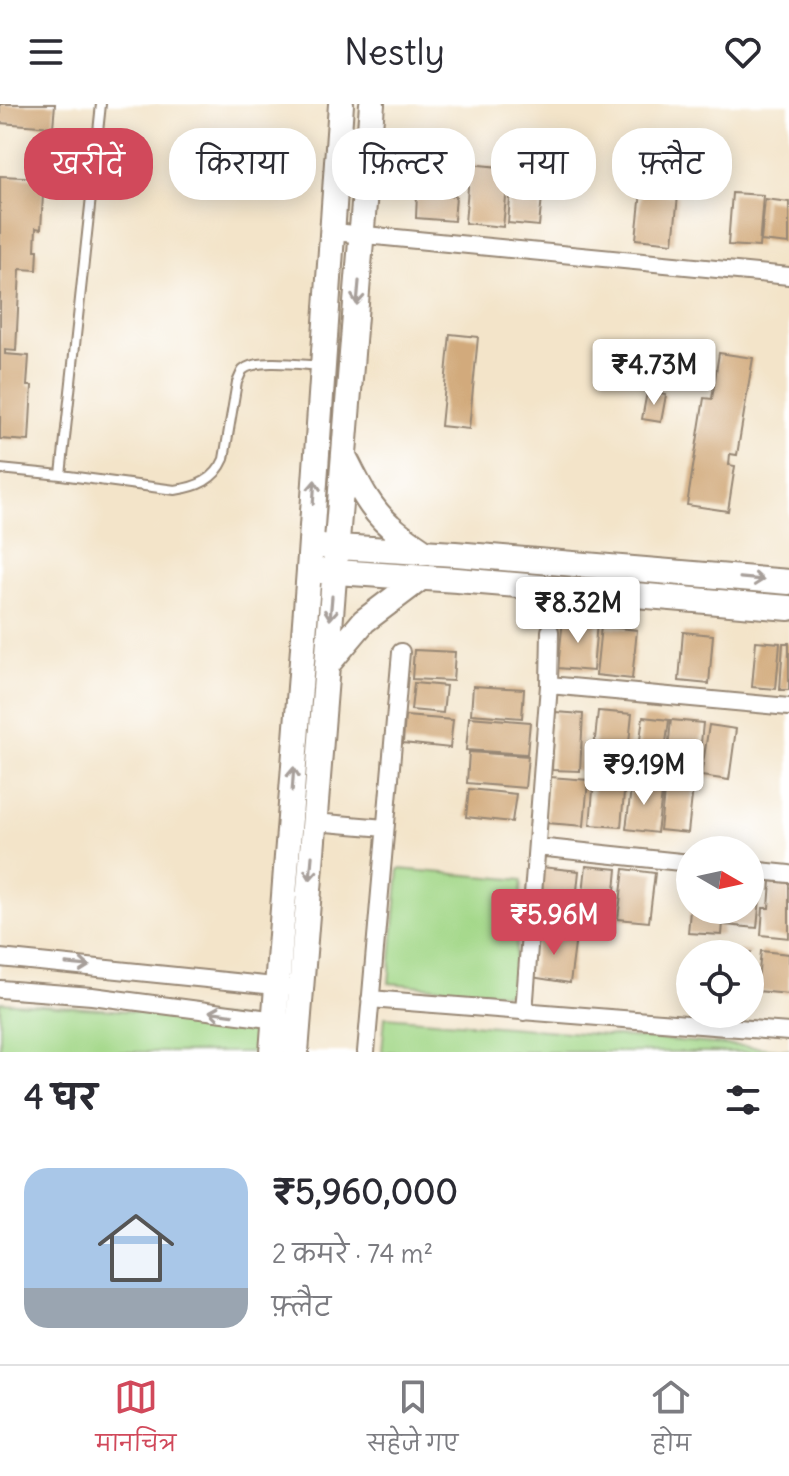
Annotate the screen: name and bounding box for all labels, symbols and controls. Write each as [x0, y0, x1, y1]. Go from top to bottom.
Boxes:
icon: menu [24, 30, 68, 74]
text: Nestly [344, 30, 445, 75]
icon: heart [721, 30, 765, 74]
chip: खरीदें [24, 128, 153, 200]
chip: किराया [169, 128, 316, 200]
chip: फ़िल्टर [332, 128, 475, 200]
chip: नया [491, 128, 596, 200]
chip: फ़्लैट [612, 128, 732, 200]
one-way arrow [350, 279, 365, 306]
pin: ₹4.73M [589, 339, 719, 407]
text: ₹4.73M [611, 348, 697, 381]
one-way arrow [307, 479, 322, 506]
one-way arrow [738, 572, 765, 587]
pin: ₹8.32M [513, 577, 643, 645]
text: ₹8.32M [534, 586, 622, 619]
one-way arrow [324, 594, 339, 621]
pin: ₹9.19M [579, 739, 709, 807]
text: ₹9.19M [603, 748, 685, 781]
one-way arrow [286, 766, 301, 793]
north arrow [676, 836, 764, 924]
map controls [676, 836, 764, 1028]
one-way arrow [303, 854, 318, 880]
pin: ₹5.96M [489, 889, 619, 957]
text: ₹5.96M [509, 898, 599, 931]
button: locate [676, 940, 764, 1028]
one-way arrow [64, 958, 91, 973]
one-way arrow [208, 1005, 234, 1020]
text: 4 घर [24, 1075, 97, 1118]
icon: filters [721, 1078, 765, 1122]
text: ₹5,960,000 [272, 1170, 458, 1213]
icon: home [88, 1200, 184, 1296]
text: 2 कमरे · 74 m² [272, 1237, 433, 1270]
text: फ़्लैट [272, 1290, 331, 1323]
tab: मानचित्र [96, 1375, 176, 1468]
tab: सहेजे गए [367, 1375, 458, 1468]
tab: होम [649, 1375, 693, 1468]

